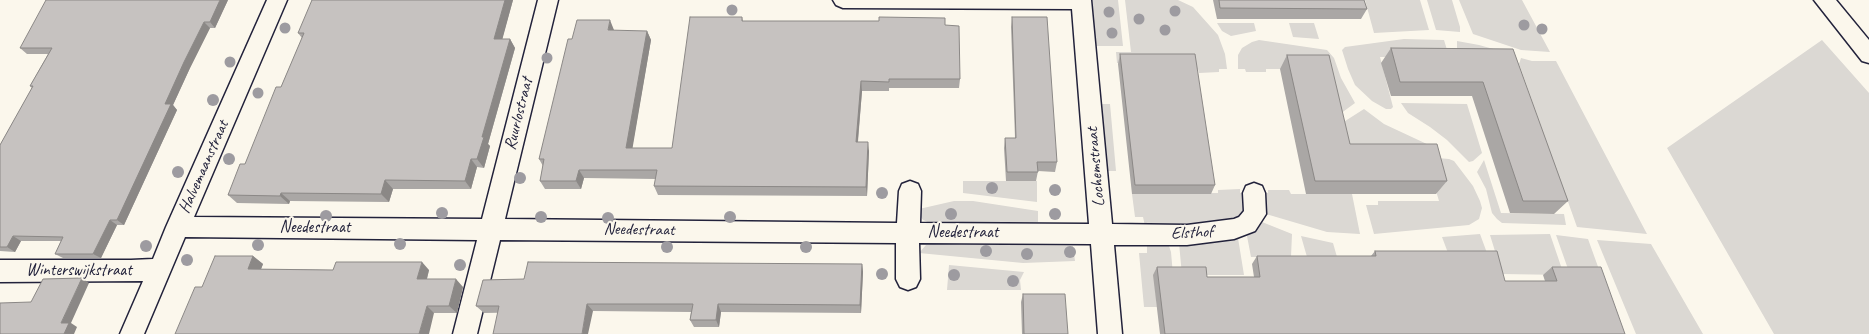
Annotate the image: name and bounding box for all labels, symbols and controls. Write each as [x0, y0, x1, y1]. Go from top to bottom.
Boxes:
street label: Ruurlostraat [500, 76, 538, 152]
street label: Halvemaanstraat [174, 117, 234, 217]
street label: Lochemstraat [1082, 126, 1110, 208]
street label: Needestraat [280, 218, 350, 238]
street label: Needestraat [603, 219, 675, 241]
street label: Elsthof [1170, 222, 1214, 244]
street label: Needestraat [928, 223, 998, 243]
street label: Winterswijkstraat [26, 261, 132, 281]

